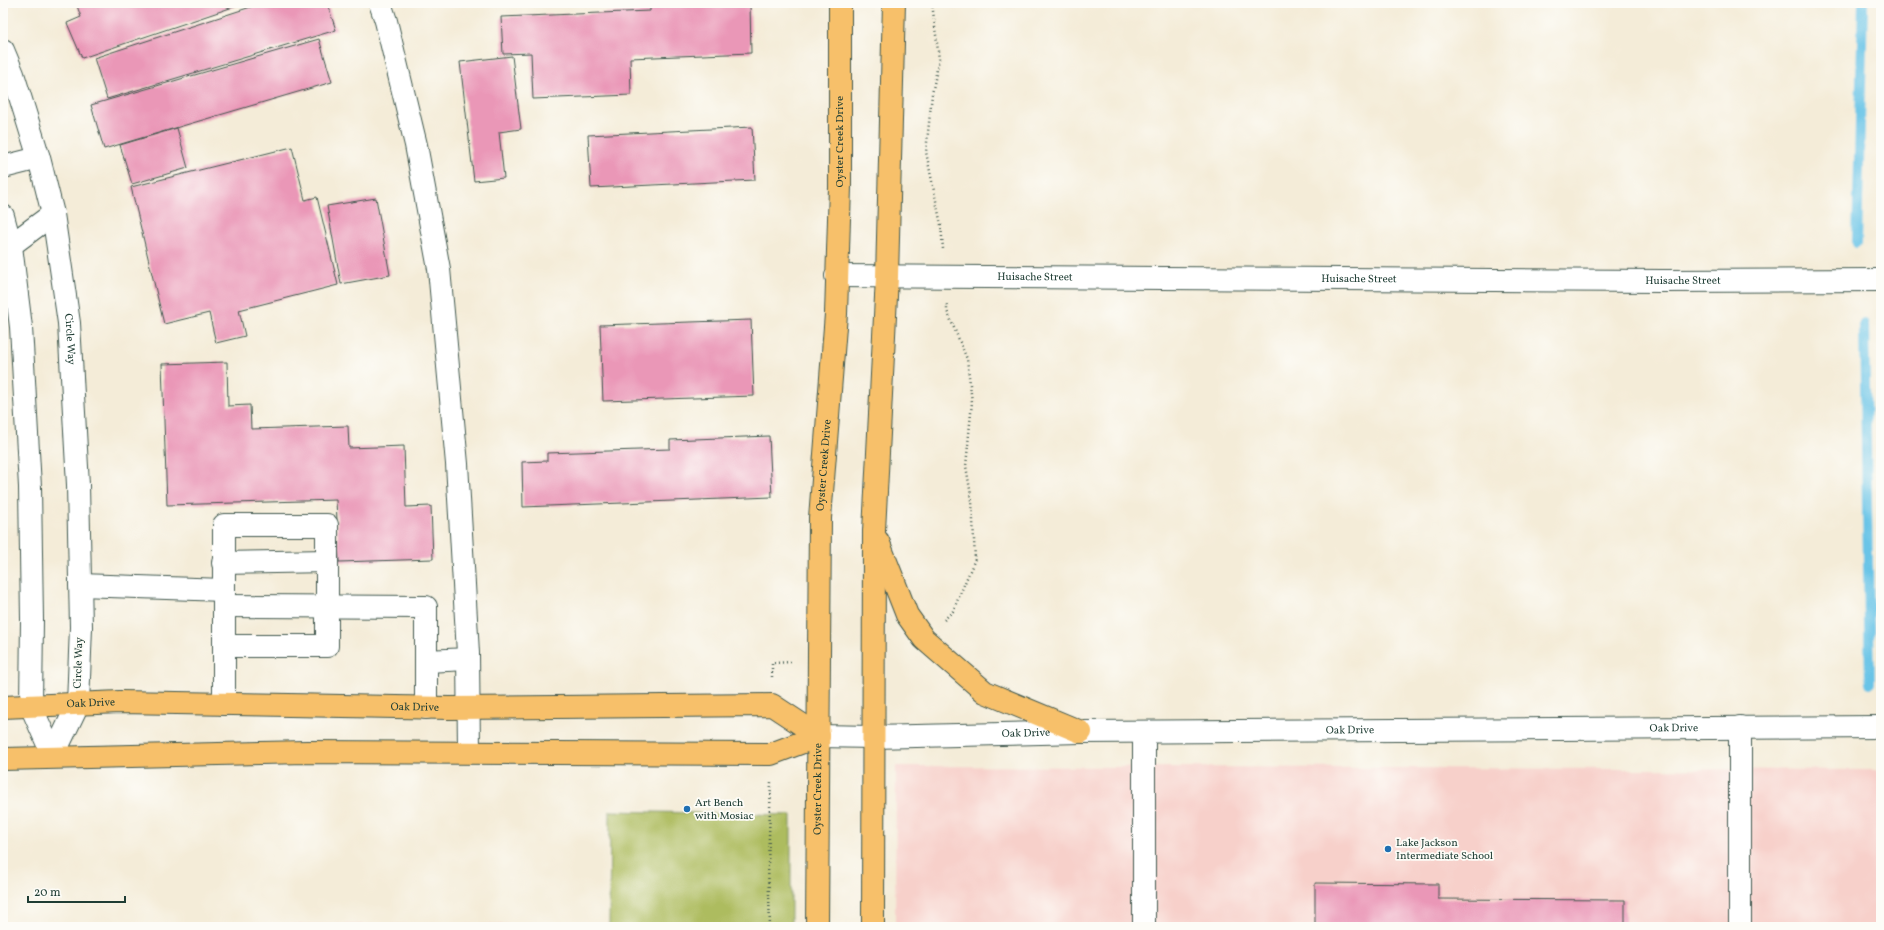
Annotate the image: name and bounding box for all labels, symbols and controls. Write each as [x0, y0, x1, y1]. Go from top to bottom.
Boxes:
street label: Oyster Creek Drive [833, 96, 848, 188]
street label: Huisache Street [997, 269, 1073, 285]
street label: Huisache Street [1321, 271, 1397, 287]
street label: Huisache Street [1645, 273, 1721, 289]
street label: Circle Way [60, 312, 79, 365]
street label: Oyster Creek Drive [813, 419, 835, 512]
street label: Circle Way [71, 637, 87, 689]
street label: Oak Drive [66, 695, 116, 712]
street label: Oak Drive [390, 699, 439, 715]
street label: Oak Drive [1650, 721, 1698, 736]
street label: Oak Drive [1326, 723, 1374, 738]
street label: Oak Drive [1001, 725, 1050, 741]
street label: Oyster Creek Drive [810, 743, 826, 835]
place label: Art Bench with Mosiac [695, 796, 754, 824]
marker: Art Bench with Mosiac [682, 804, 692, 814]
place label: Lake Jackson Intermediate School [1396, 836, 1493, 864]
marker: Lake Jackson Intermediate School [1383, 844, 1393, 854]
scale bar [28, 878, 125, 904]
text: 20 m [34, 885, 61, 901]

